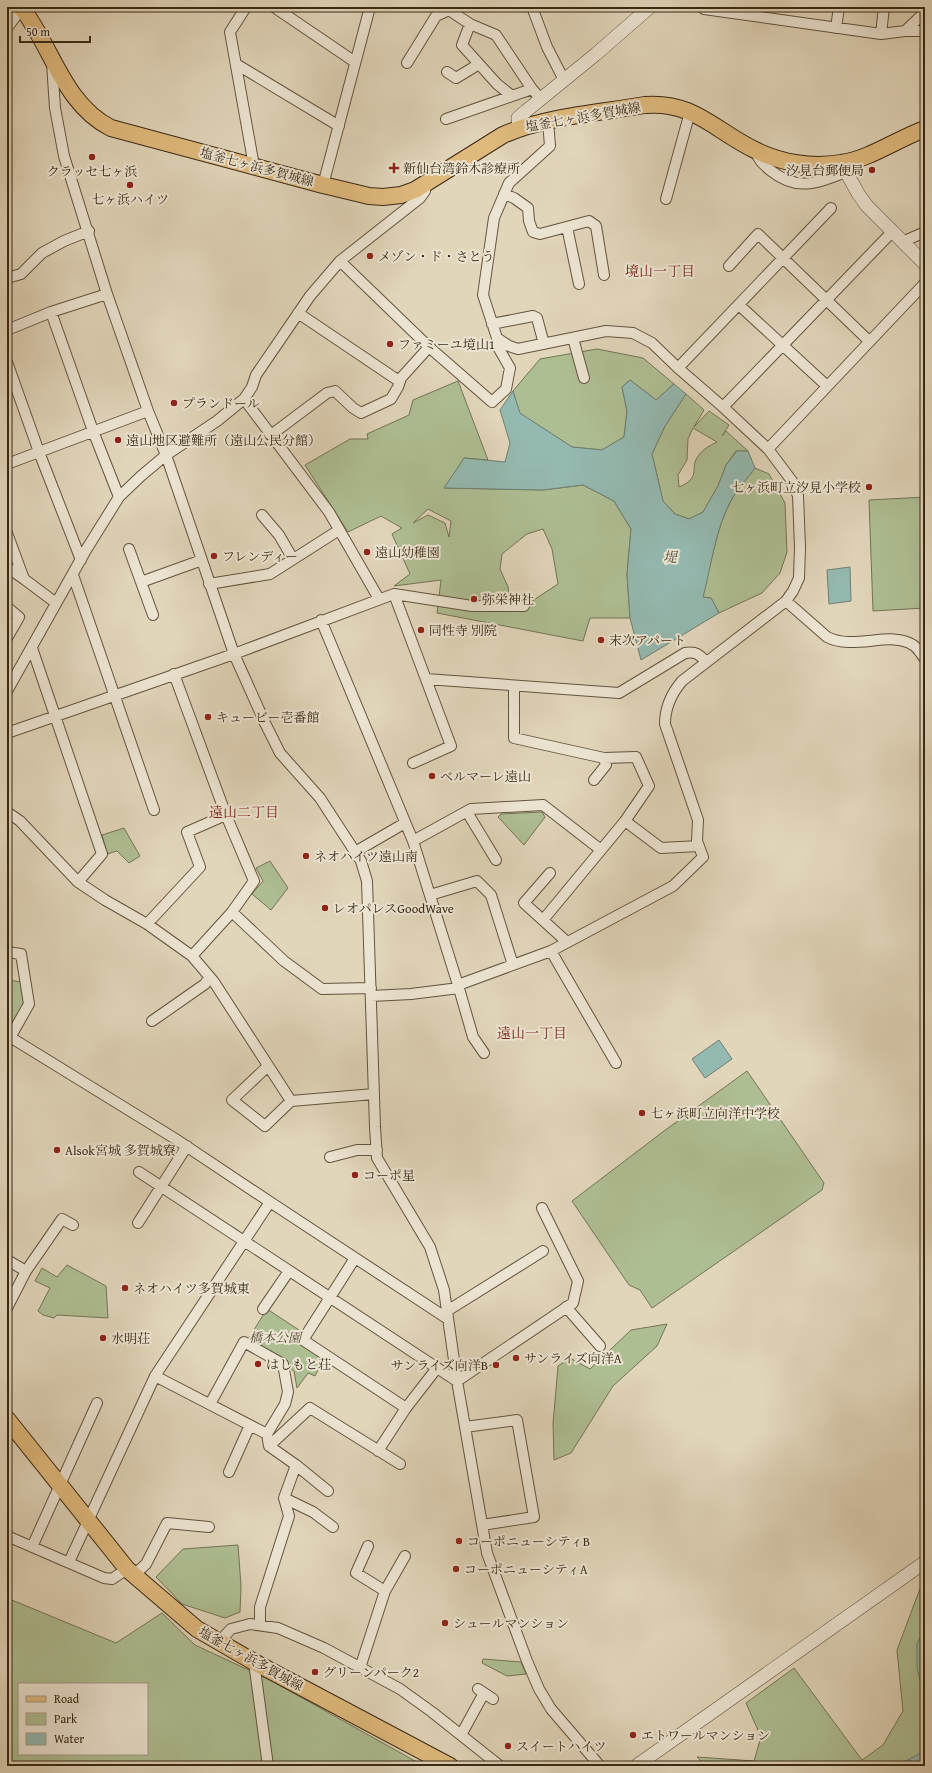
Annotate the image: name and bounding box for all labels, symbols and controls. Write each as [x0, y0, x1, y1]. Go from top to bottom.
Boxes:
scale bar [20, 18, 90, 44]
text: 50 m [26, 23, 50, 40]
street label: 塩釜七ヶ浜多賀城線 [524, 97, 642, 137]
street label: 塩釜七ヶ浜多賀城線 [198, 143, 316, 191]
marker: クラッセ七ヶ浜 [87, 152, 97, 162]
place label: 新仙台湾鈴木診療所 [403, 159, 520, 178]
place label: 汐見台郵便局 [786, 161, 864, 180]
place label: クラッセ七ヶ浜 [47, 162, 137, 181]
marker: 新仙台湾鈴木診療所 [388, 162, 400, 174]
marker: 汐見台郵便局 [867, 165, 877, 175]
marker: 七ヶ浜ハイツ [125, 180, 135, 190]
place label: 七ヶ浜ハイツ [91, 190, 169, 209]
place label: メゾン・ド・さとう [378, 247, 495, 266]
marker: メゾン・ド・さとう [365, 251, 375, 261]
district label: 境山一丁目 [625, 261, 695, 281]
place label: ファミーユ境山1 [398, 335, 495, 354]
marker: ファミーユ境山1 [385, 339, 395, 349]
place label: プランドール [182, 394, 260, 413]
marker: プランドール [169, 398, 179, 408]
place label: 遠山地区避難所（遠山公民分館） [126, 431, 321, 450]
marker: 遠山地区避難所（遠山公民分館） [113, 435, 123, 445]
place label: 七ヶ浜町立汐見小学校 [731, 478, 861, 497]
marker: 七ヶ浜町立汐見小学校 [864, 482, 874, 492]
place label: 遠山幼稚園 [375, 543, 440, 562]
place label: フレンディー [222, 547, 298, 566]
marker: 遠山幼稚園 [362, 547, 372, 557]
water label: 堤 [663, 547, 679, 567]
marker: フレンディー [209, 551, 219, 561]
place label: 弥栄神社 [482, 590, 534, 609]
marker: 弥栄神社 [469, 594, 479, 604]
place label: 同性寺 別院 [429, 621, 497, 640]
marker: 同性寺 別院 [416, 625, 426, 635]
place label: 末次アパート [609, 631, 686, 650]
marker: 末次アパート [596, 635, 606, 645]
place label: キュービー壱番館 [216, 708, 319, 727]
marker: キュービー壱番館 [203, 712, 213, 722]
place label: ベルマーレ遠山 [440, 767, 531, 786]
marker: ベルマーレ遠山 [427, 771, 437, 781]
district label: 遠山二丁目 [209, 802, 279, 822]
place label: ネオハイツ遠山南 [314, 847, 418, 866]
marker: ネオハイツ遠山南 [301, 851, 311, 861]
place label: レオパレスGoodWave [333, 899, 454, 918]
marker: レオパレスGoodWave [320, 903, 330, 913]
district label: 遠山一丁目 [497, 1023, 567, 1043]
place label: 七ヶ浜町立向洋中学校 [650, 1104, 780, 1123]
marker: 七ヶ浜町立向洋中学校 [637, 1108, 647, 1118]
place label: Alsok宮城 多賀城寮 [65, 1141, 176, 1160]
marker: Alsok宮城 多賀城寮 [52, 1145, 62, 1155]
place label: コーポ星 [363, 1166, 415, 1185]
marker: コーポ星 [350, 1170, 360, 1180]
place label: ネオハイツ多賀城東 [133, 1279, 250, 1298]
marker: ネオハイツ多賀城東 [120, 1283, 130, 1293]
park label: 橋本公園 [249, 1328, 303, 1347]
place label: 水明荘 [111, 1329, 150, 1348]
marker: 水明荘 [98, 1333, 108, 1343]
place label: サンライズ向洋A [524, 1349, 622, 1368]
marker: サンライズ向洋A [511, 1353, 521, 1363]
place label: はしもと荘 [266, 1355, 331, 1374]
place label: サンライズ向洋B [391, 1356, 488, 1375]
marker: はしもと荘 [253, 1359, 263, 1369]
marker: サンライズ向洋B [491, 1360, 501, 1370]
place label: コーポニューシティB [467, 1532, 590, 1551]
marker: コーポニューシティB [454, 1536, 464, 1546]
place label: コーポニューシティA [464, 1560, 588, 1579]
marker: コーポニューシティA [451, 1564, 461, 1574]
place label: シュールマンション [453, 1614, 569, 1633]
marker: シュールマンション [440, 1618, 450, 1628]
street label: 塩釜七ヶ浜多賀城線 [195, 1622, 307, 1696]
place label: グリーンパーク2 [323, 1663, 419, 1682]
marker: グリーンパーク2 [310, 1667, 320, 1677]
legend [18, 1683, 148, 1755]
text: Road [54, 1690, 80, 1707]
text: Park [54, 1710, 78, 1727]
place label: エトワールマンション [641, 1726, 770, 1745]
text: Water [54, 1730, 84, 1747]
marker: エトワールマンション [628, 1730, 638, 1740]
place label: スイートハイツ [516, 1737, 606, 1756]
marker: スイートハイツ [503, 1741, 513, 1751]

